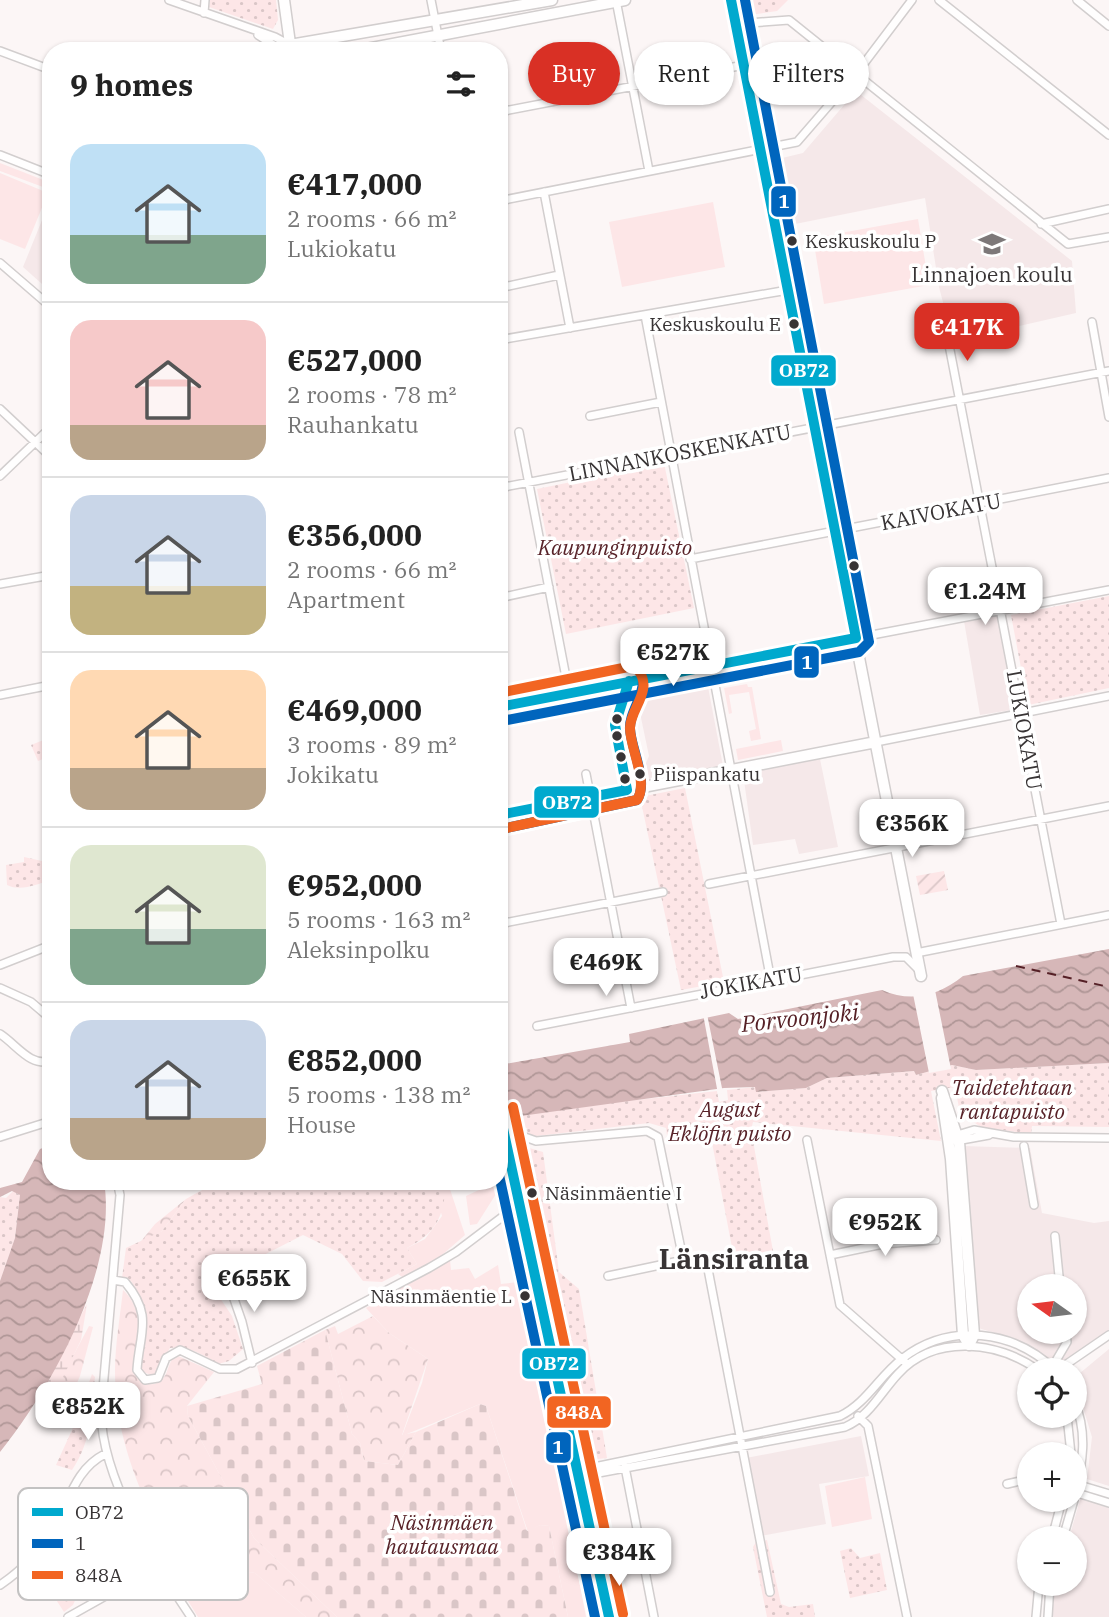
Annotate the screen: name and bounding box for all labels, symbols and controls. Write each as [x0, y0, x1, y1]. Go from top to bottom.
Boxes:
chip: Buy [528, 42, 620, 105]
chip: Rent [634, 42, 734, 105]
chip: Filters [748, 42, 869, 105]
text: 9 homes [70, 65, 193, 104]
icon: filters [442, 65, 480, 103]
text: €417,000 [287, 164, 422, 203]
icon: home [126, 172, 210, 256]
line badge: 1 [770, 185, 797, 218]
text: 1 [778, 189, 790, 213]
text: 2 rooms · 66 m² [287, 203, 457, 233]
place label: Keskuskoulu P [805, 229, 936, 253]
school or university icon: Linnajoen koulu [977, 229, 1007, 259]
text: Lukiokatu [287, 233, 396, 263]
marker: Keskuskoulu P [785, 234, 799, 248]
place label: Linnajoen koulu [911, 260, 1073, 288]
pin: €417K [918, 304, 1016, 363]
text: €417K [930, 311, 1004, 341]
place label: Keskuskoulu E [649, 312, 781, 336]
marker: Keskuskoulu E [787, 317, 801, 331]
text: €527,000 [287, 340, 422, 379]
icon: home [126, 348, 210, 432]
line badge: OB72 [770, 354, 837, 387]
text: OB72 [779, 358, 829, 382]
text: 2 rooms · 78 m² [287, 379, 457, 409]
text: Rauhankatu [287, 409, 419, 439]
street label: LINNANKOSKENKATU [566, 417, 794, 487]
street label: KAIVOKATU [878, 486, 1003, 536]
text: €356,000 [287, 515, 422, 554]
icon: home [126, 523, 210, 607]
park label: Kaupunginpuisto [537, 533, 692, 561]
text: 2 rooms · 66 m² [287, 554, 457, 584]
unlabelled marker [847, 559, 861, 573]
pin: €1.24M [928, 568, 1042, 627]
text: €1.24M [944, 575, 1026, 605]
text: Apartment [287, 584, 405, 614]
pin: €527K [624, 628, 722, 688]
text: €527K [636, 636, 710, 666]
line badge: 1 [793, 645, 820, 679]
text: 1 [801, 650, 813, 674]
street label: LUKIOKATU [1001, 668, 1049, 792]
text: €469,000 [287, 690, 422, 729]
icon: home [126, 698, 210, 782]
unlabelled marker [610, 712, 624, 726]
text: 3 rooms · 89 m² [287, 729, 457, 759]
unlabelled marker [610, 729, 624, 743]
unlabelled marker [614, 750, 628, 764]
text: Jokikatu [287, 759, 379, 789]
place label: Piispankatu [653, 762, 760, 786]
marker: Piispankatu [633, 767, 647, 781]
unlabelled marker [618, 772, 632, 786]
line badge: OB72 [533, 785, 600, 819]
text: OB72 [542, 790, 592, 814]
pin: €356K [863, 800, 961, 859]
text: €356K [875, 807, 949, 837]
text: €952,000 [287, 865, 422, 904]
icon: home [126, 873, 210, 957]
text: 5 rooms · 163 m² [287, 904, 470, 934]
text: Aleksinpolku [287, 934, 430, 964]
pin: €469K [557, 939, 655, 998]
text: €469K [569, 946, 643, 976]
street label: JOKIKATU [697, 959, 804, 1005]
water label: Porvoonjoki [739, 996, 860, 1038]
text: €852,000 [287, 1040, 422, 1079]
icon: home [126, 1048, 210, 1132]
park label: Taidetehtaan rantapuisto [952, 1073, 1073, 1125]
text: 5 rooms · 138 m² [287, 1079, 470, 1109]
park label: August Eklöfin puisto [667, 1095, 792, 1147]
text: House [287, 1109, 356, 1139]
place label: Näsinmäentie I [545, 1181, 682, 1205]
marker: Näsinmäentie I [525, 1186, 539, 1200]
pin: €952K [836, 1198, 934, 1258]
text: €952K [848, 1206, 922, 1236]
district label: Länsiranta [659, 1240, 809, 1277]
pin: €655K [205, 1254, 303, 1314]
text: €655K [217, 1262, 291, 1292]
north arrow [1017, 1274, 1087, 1344]
map controls [1017, 1274, 1087, 1596]
place label: Näsinmäentie L [370, 1284, 512, 1308]
marker: Näsinmäentie L [518, 1289, 532, 1303]
line badge: OB72 [521, 1347, 587, 1380]
text: OB72 [529, 1351, 579, 1375]
button: locate [1017, 1358, 1087, 1428]
pin: €852K [39, 1382, 137, 1442]
text: €852K [51, 1390, 125, 1420]
line badge: 848A [546, 1395, 612, 1429]
text: 848A [555, 1400, 603, 1424]
line badge: 1 [545, 1431, 572, 1464]
text: 1 [552, 1435, 564, 1459]
button: + [1017, 1442, 1087, 1512]
legend [18, 1488, 248, 1600]
text: OB72 [75, 1500, 124, 1524]
park label: Näsinmäen hautausmaa [385, 1508, 499, 1560]
button: − [1017, 1526, 1087, 1596]
pin: €384K [570, 1528, 668, 1588]
text: 1 [75, 1531, 86, 1555]
text: €384K [582, 1536, 656, 1566]
text: 848A [75, 1563, 122, 1587]

